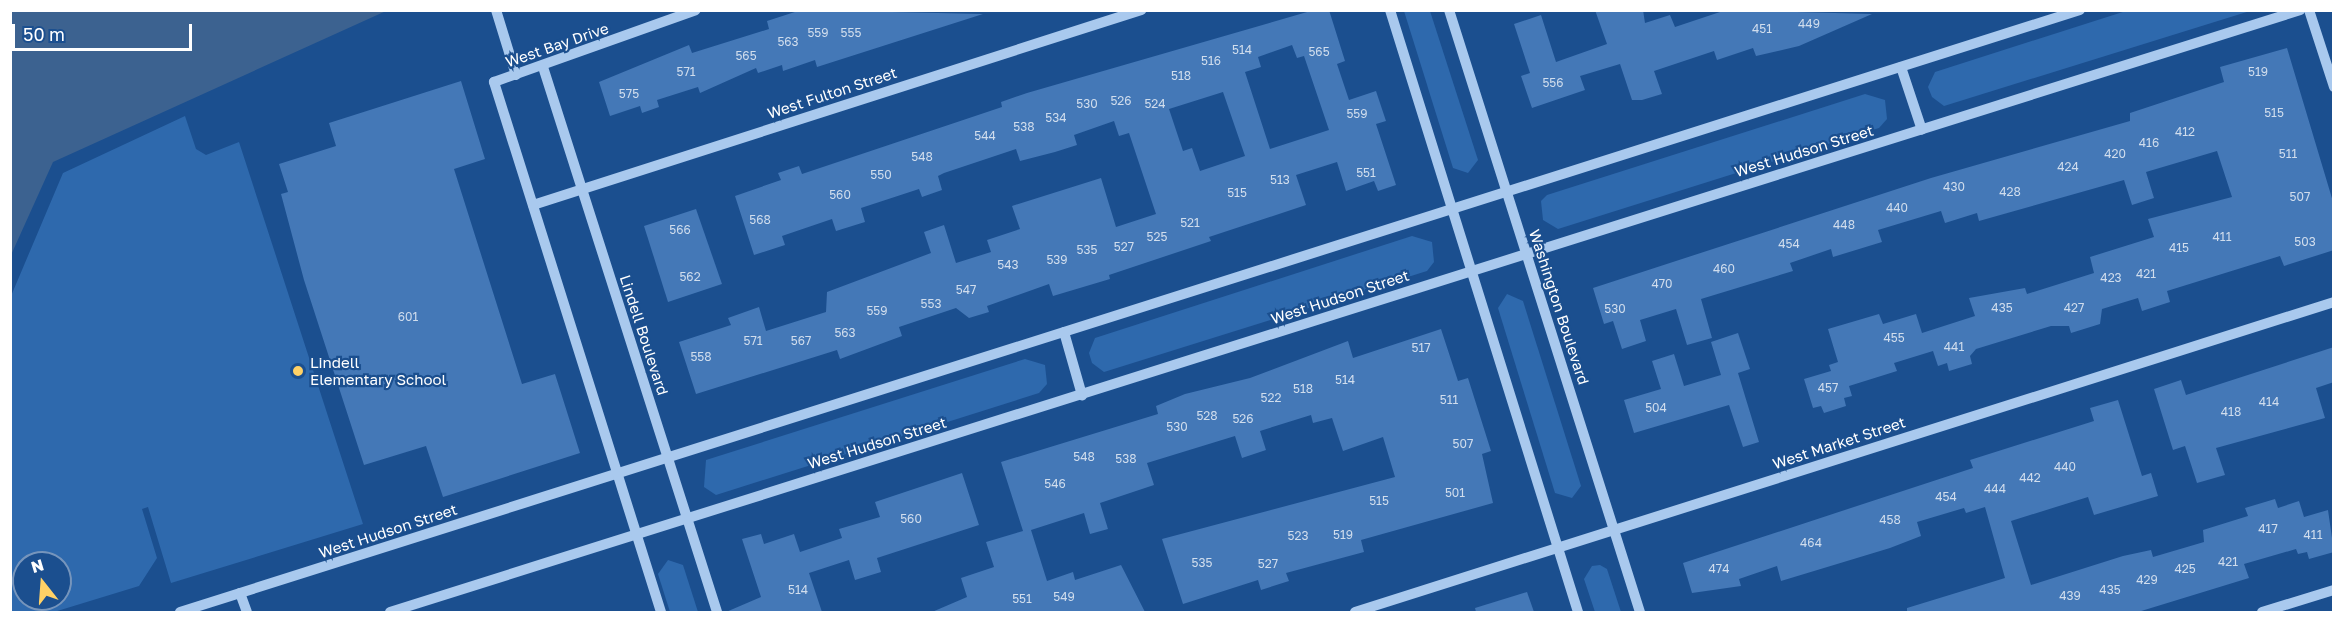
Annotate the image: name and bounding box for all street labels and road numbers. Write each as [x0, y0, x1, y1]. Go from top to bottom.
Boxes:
street label: West Bay Drive [503, 19, 611, 71]
street label: West Fulton Street [765, 64, 899, 122]
street label: West Hudson Street [1732, 121, 1876, 181]
street label: Washington Boulevard [1525, 227, 1593, 387]
street label: West Hudson Street [1269, 266, 1411, 328]
street label: Lindell Boulevard [616, 272, 672, 398]
street label: West Hudson Street [805, 413, 949, 473]
street label: West Market Street [1770, 413, 1908, 473]
street label: West Hudson Street [317, 500, 459, 562]

